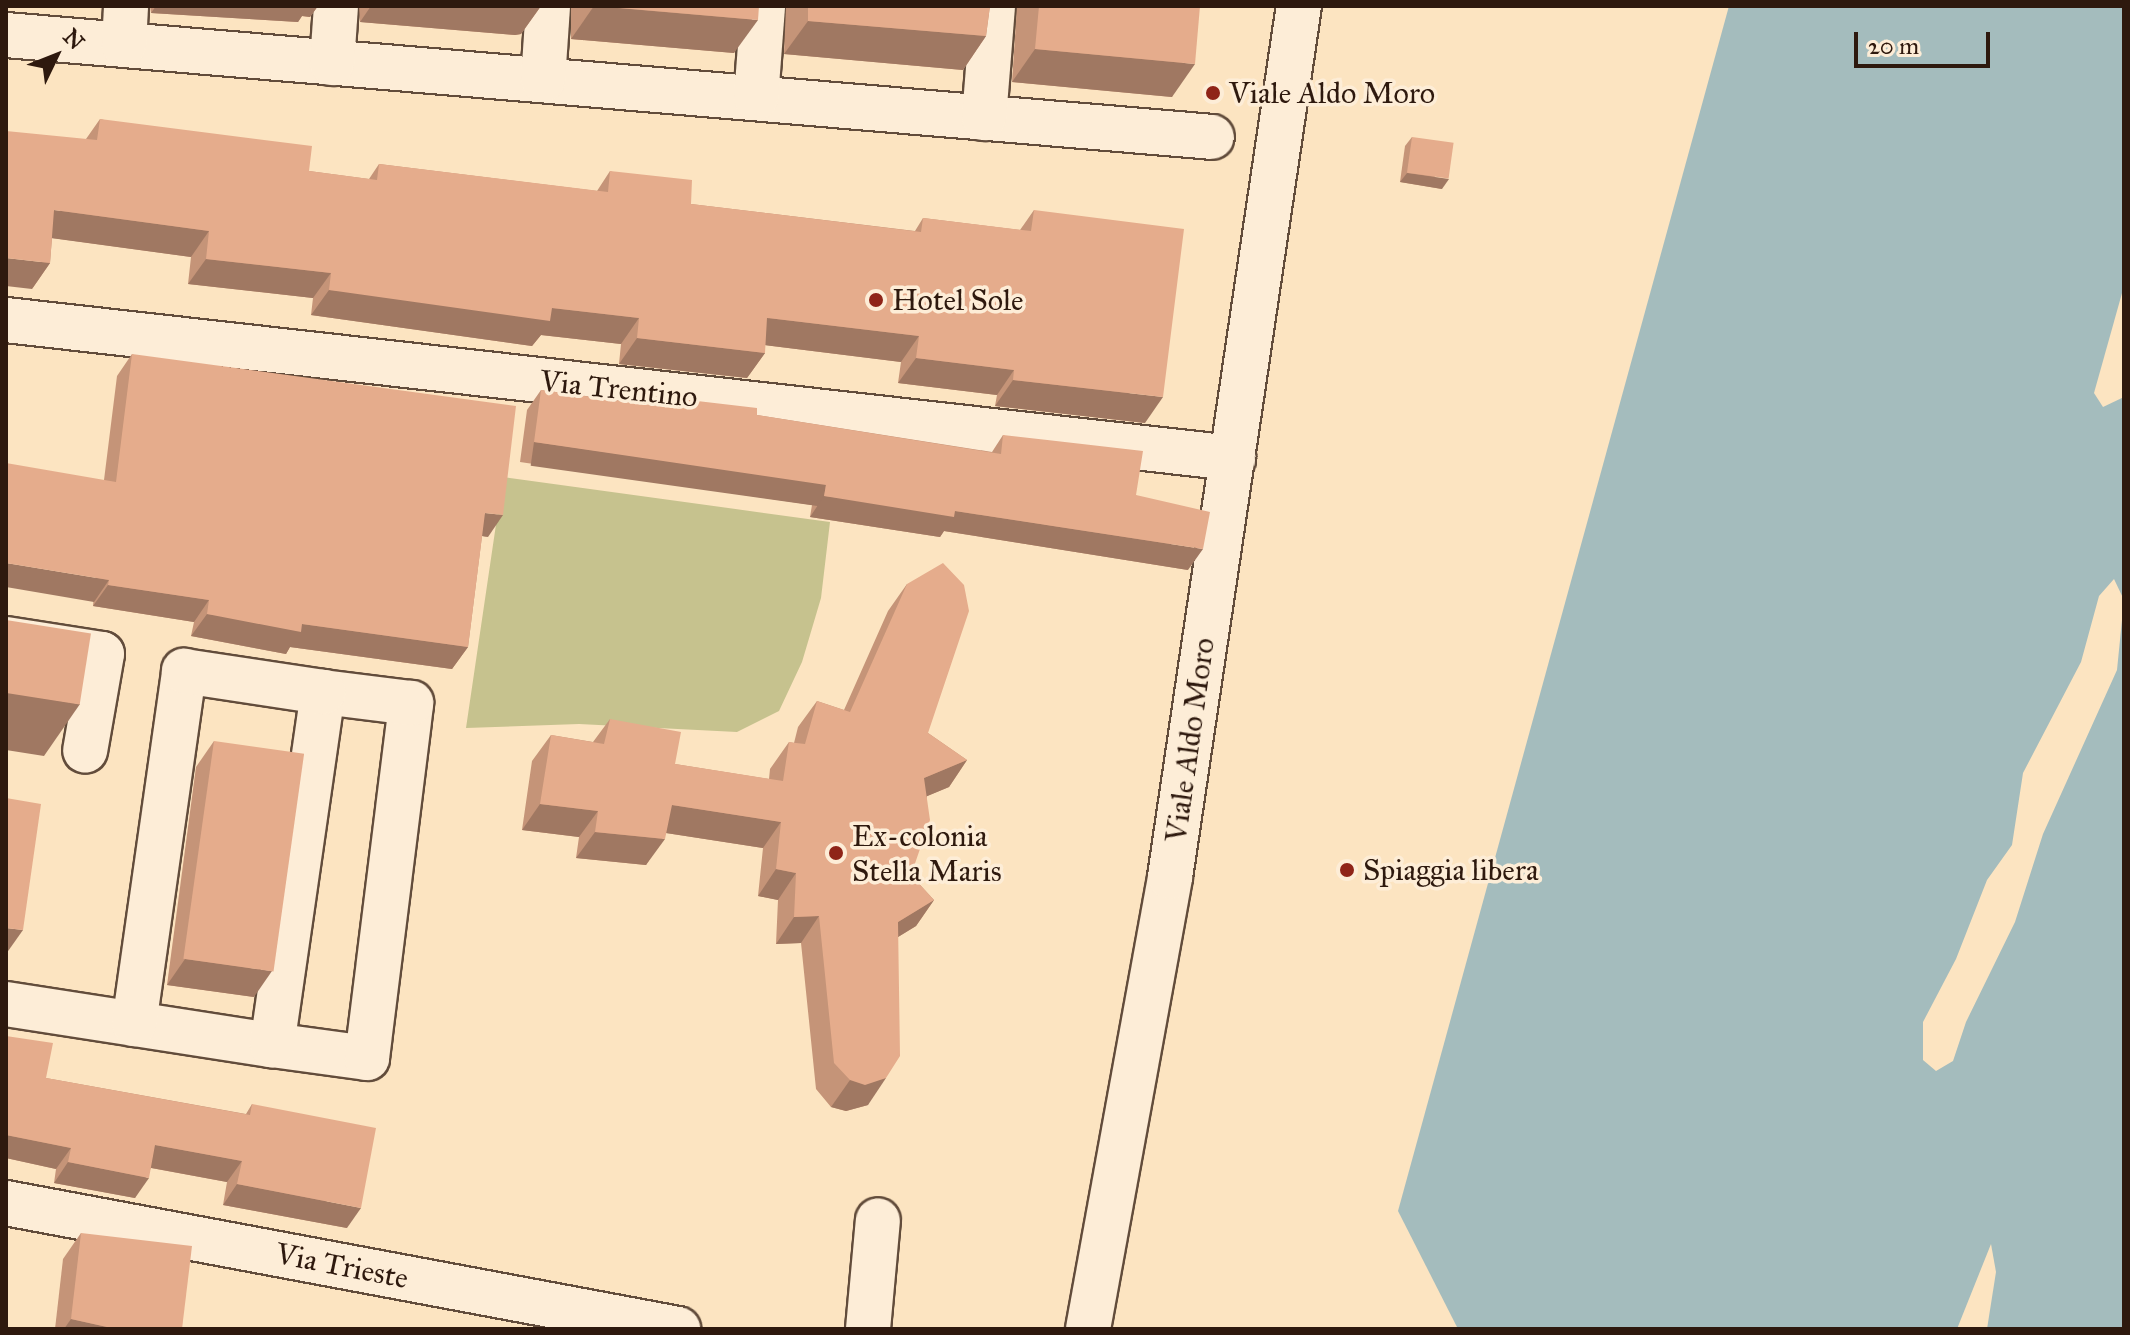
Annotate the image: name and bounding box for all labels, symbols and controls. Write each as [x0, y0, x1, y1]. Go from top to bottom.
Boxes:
north arrow [16, 16, 96, 96]
scale bar [1858, 16, 1994, 66]
text: N [58, 23, 90, 55]
text: 20 m [1868, 31, 1919, 61]
place label: Viale Aldo Moro [1229, 75, 1435, 111]
marker: Viale Aldo Moro [1204, 84, 1222, 102]
place label: Hotel Sole [892, 282, 1024, 318]
marker: Hotel Sole [867, 291, 885, 309]
street label: Via Trentino [538, 363, 700, 415]
street label: Viale Aldo Moro [1158, 635, 1222, 845]
place label: Ex-colonia Stella Maris [852, 818, 1002, 888]
marker: Ex-colonia Stella Maris [827, 844, 845, 862]
place label: Spiaggia libera [1363, 852, 1539, 888]
marker: Spiaggia libera [1338, 861, 1356, 879]
street label: Via Trieste [273, 1236, 411, 1296]

